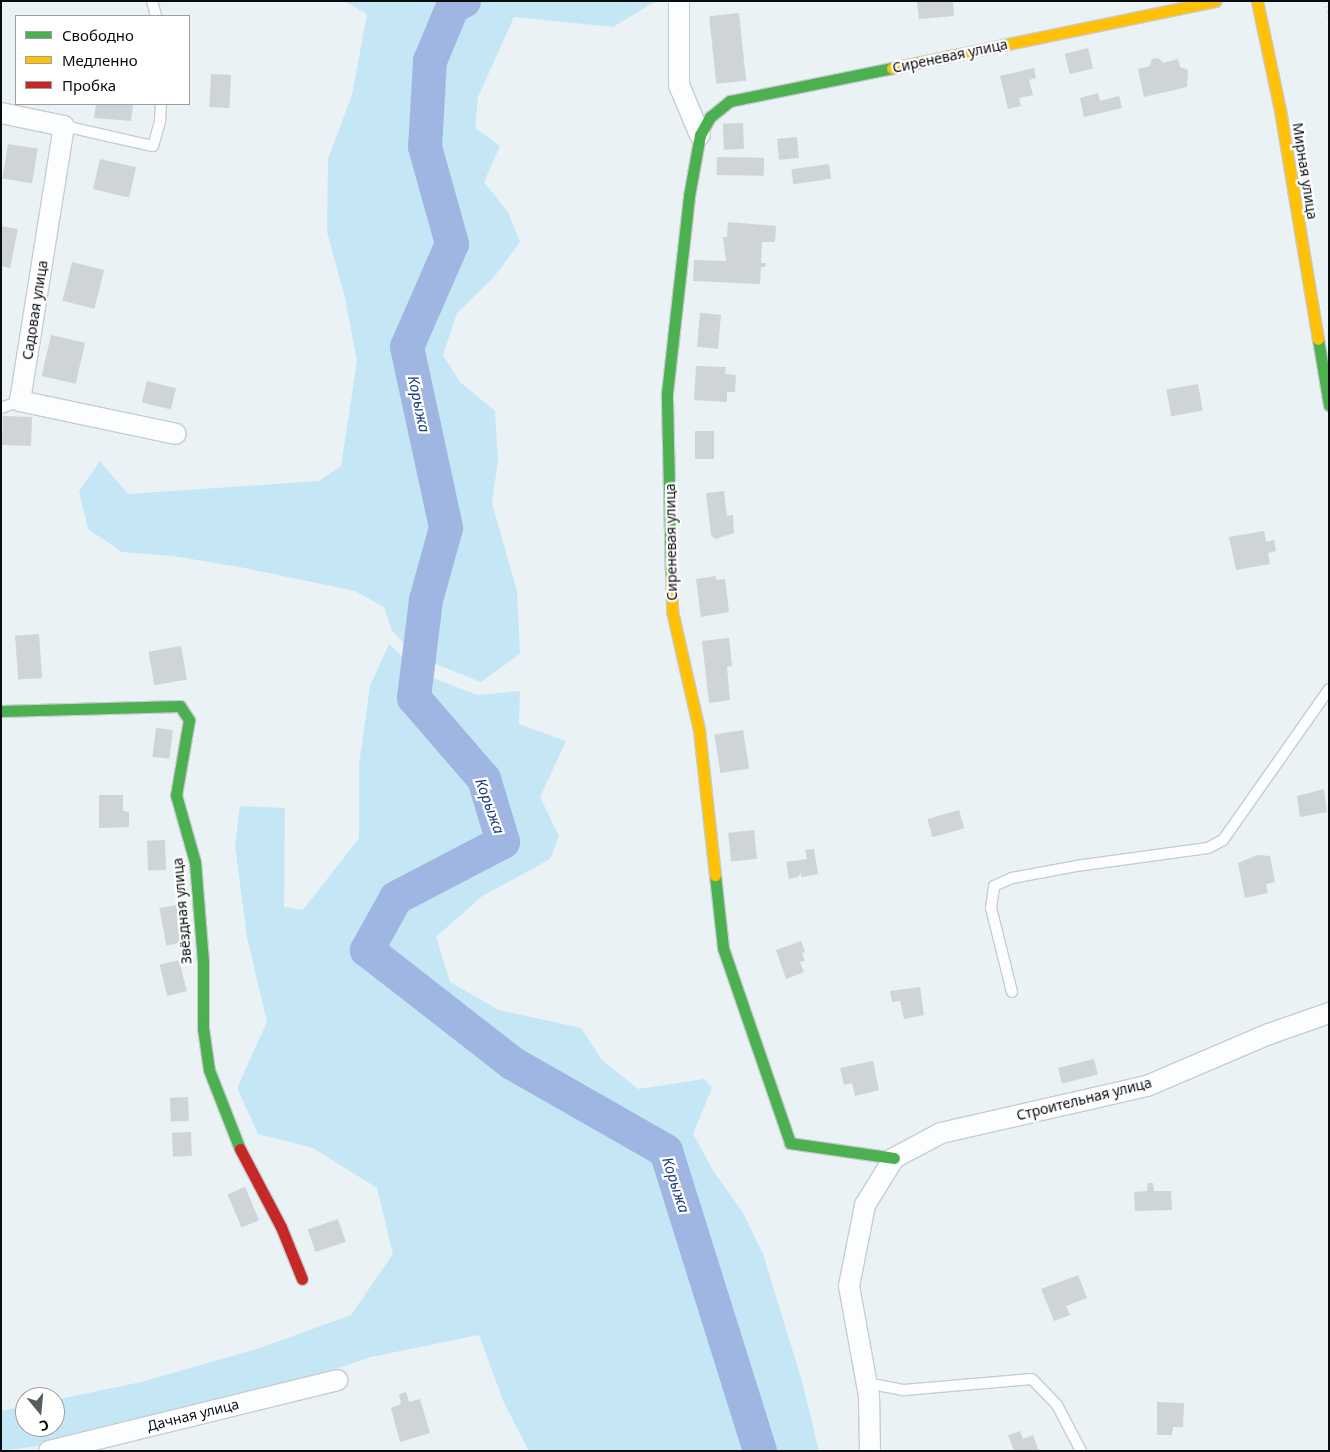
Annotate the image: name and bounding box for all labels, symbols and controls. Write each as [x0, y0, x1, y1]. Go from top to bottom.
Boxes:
legend [15, 15, 190, 105]
text: Свободно [62, 25, 134, 45]
street label: Сиреневая улица [891, 36, 1009, 76]
text: Медленно [62, 50, 138, 70]
text: Пробка [62, 75, 116, 95]
street label: Мирная улица [1289, 121, 1321, 221]
street label: Садовая улица [19, 259, 51, 361]
water label: Корыжа [404, 374, 434, 434]
street label: Сиреневая улица [662, 483, 680, 601]
water label: Корыжа [472, 776, 508, 836]
street label: Звёздная улица [169, 857, 195, 965]
street label: Строительная улица [1015, 1074, 1153, 1124]
water label: Корыжа [659, 1155, 693, 1215]
north arrow [15, 1387, 65, 1437]
street label: Дачная улица [145, 1395, 241, 1435]
text: С [37, 1415, 51, 1436]

